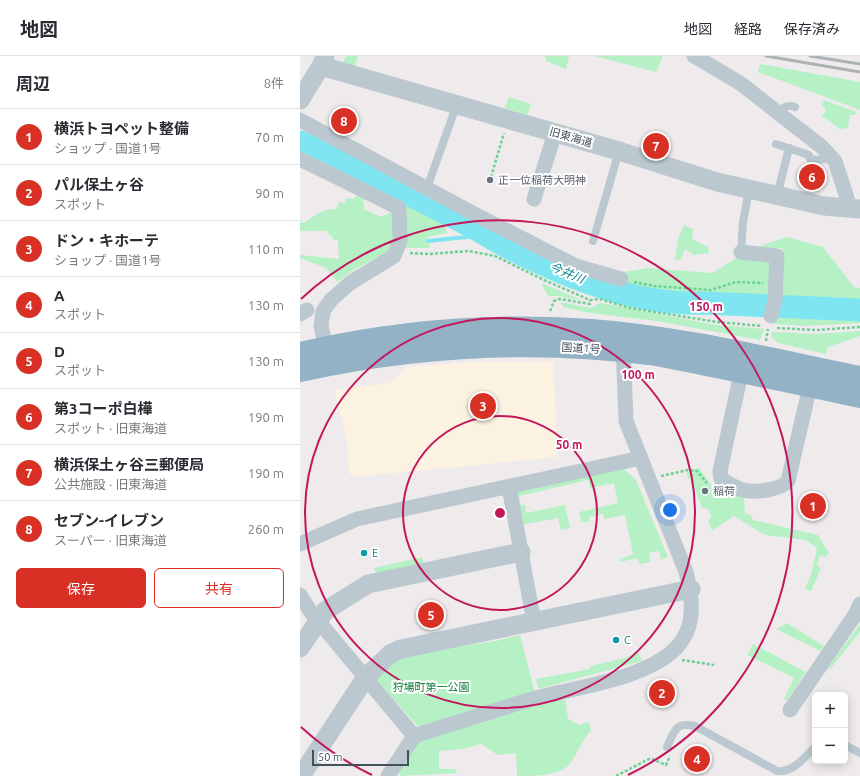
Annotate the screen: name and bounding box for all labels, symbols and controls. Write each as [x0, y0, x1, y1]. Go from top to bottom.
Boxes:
text: 地図 [20, 18, 58, 40]
text: 地図 [684, 21, 712, 37]
text: 経路 [734, 21, 762, 37]
text: 保存済み [784, 21, 840, 37]
text: 周辺 [16, 74, 50, 93]
text: 8件 [264, 76, 284, 90]
pin: 8 [331, 106, 357, 136]
text: 横浜トヨペット整備 [54, 120, 189, 137]
street label: 旧東海道 [548, 125, 594, 149]
text: 1 [25, 130, 33, 144]
text: 70 m [255, 130, 284, 144]
pin: 7 [643, 131, 669, 161]
text: ショップ · 国道1号 [54, 141, 161, 155]
pin: 6 [799, 162, 825, 192]
place label: 正一位稲荷大明神 [498, 174, 586, 186]
marker: 正一位稲荷大明神 [485, 175, 495, 185]
text: パル保土ヶ谷 [54, 176, 144, 193]
text: 2 [25, 186, 33, 200]
text: 90 m [255, 186, 284, 200]
text: スポット [54, 197, 106, 211]
text: ドン・キホーテ [54, 232, 159, 249]
text: 3 [25, 242, 33, 256]
text: 110 m [248, 242, 284, 256]
text: ショップ · 国道1号 [54, 253, 161, 267]
water label: 今井川 [548, 260, 588, 286]
text: A [54, 287, 65, 304]
text: 4 [25, 298, 33, 312]
text: 130 m [248, 298, 284, 312]
text: 150 m [689, 300, 723, 313]
text: スポット [54, 307, 106, 321]
street label: 国道1号 [561, 341, 601, 355]
text: D [54, 343, 65, 360]
text: 5 [25, 354, 33, 368]
text: 130 m [248, 354, 284, 368]
text: スポット [54, 363, 106, 377]
text: 100 m [621, 368, 655, 381]
pin: 3 [470, 391, 496, 421]
text: 第3コーポ白樺 [54, 400, 152, 417]
text: 6 [25, 410, 33, 424]
text: 190 m [248, 410, 284, 424]
text: スポット · 旧東海道 [54, 421, 167, 435]
text: 50 m [556, 438, 582, 451]
text: 横浜保土ヶ谷三郵便局 [54, 456, 204, 473]
text: 7 [25, 466, 33, 480]
text: 190 m [248, 466, 284, 480]
text: 公共施設 · 旧東海道 [54, 477, 167, 491]
place label: 稲荷 [713, 485, 735, 497]
marker: 稲荷 [700, 486, 710, 496]
pin: 1 [800, 491, 826, 521]
your location [660, 500, 680, 520]
centre of rings [493, 506, 507, 520]
text: セブン-イレブン [54, 512, 164, 529]
text: 8 [25, 522, 33, 536]
text: 260 m [248, 522, 284, 536]
text: スーパー · 旧東海道 [54, 533, 167, 547]
place label: E [372, 547, 378, 559]
marker: E [359, 548, 369, 558]
button: 保存 [16, 568, 146, 608]
button: 共有 [154, 568, 284, 608]
pin: 5 [418, 600, 444, 630]
place label: C [624, 634, 631, 646]
marker: C [611, 635, 621, 645]
pin: 2 [649, 678, 675, 708]
park label: 狩場町第一公園 [393, 681, 470, 693]
map controls [812, 692, 848, 764]
button: + [812, 692, 848, 728]
button: − [812, 728, 848, 764]
pin: 4 [684, 744, 710, 774]
scale bar [312, 748, 409, 767]
text: 50 m [318, 751, 342, 763]

